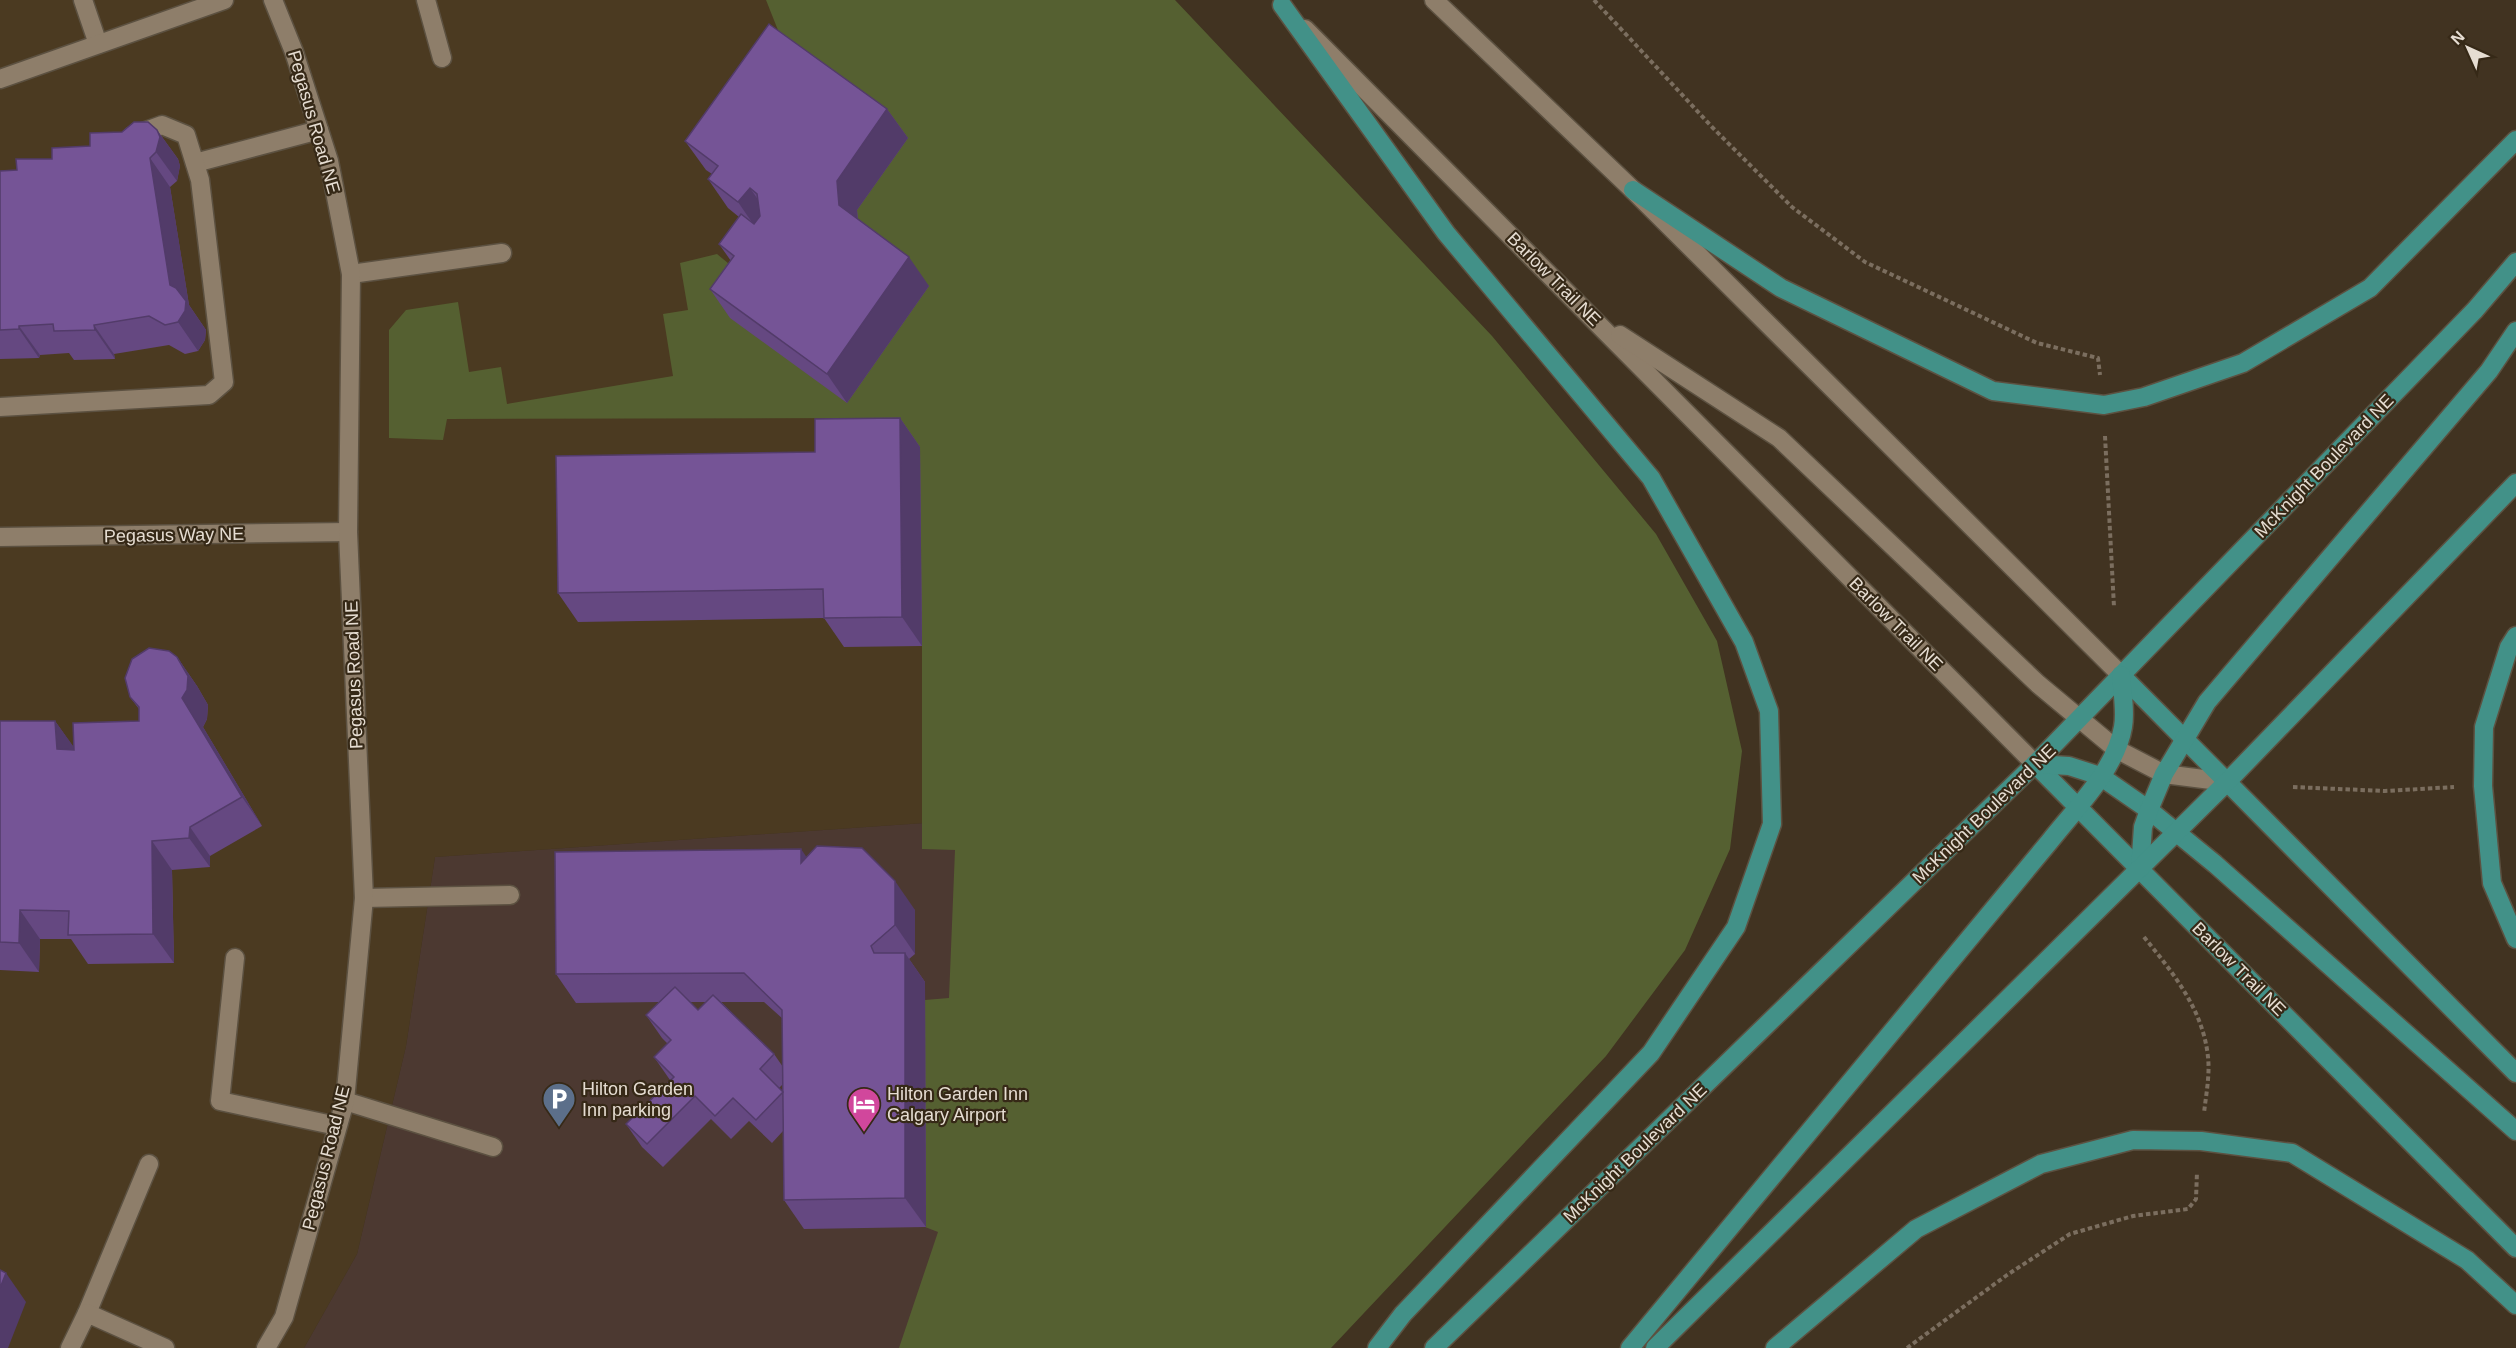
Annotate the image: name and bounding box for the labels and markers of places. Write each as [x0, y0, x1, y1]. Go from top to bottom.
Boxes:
place label: Hilton Garden Inn parking [582, 1079, 693, 1120]
parking icon: Hilton Garden Inn parking [541, 1081, 577, 1128]
place label: Hilton Garden Inn Calgary Airport [887, 1084, 1028, 1125]
hotel icon: Hilton Garden Inn Calgary Airport [846, 1086, 882, 1133]

